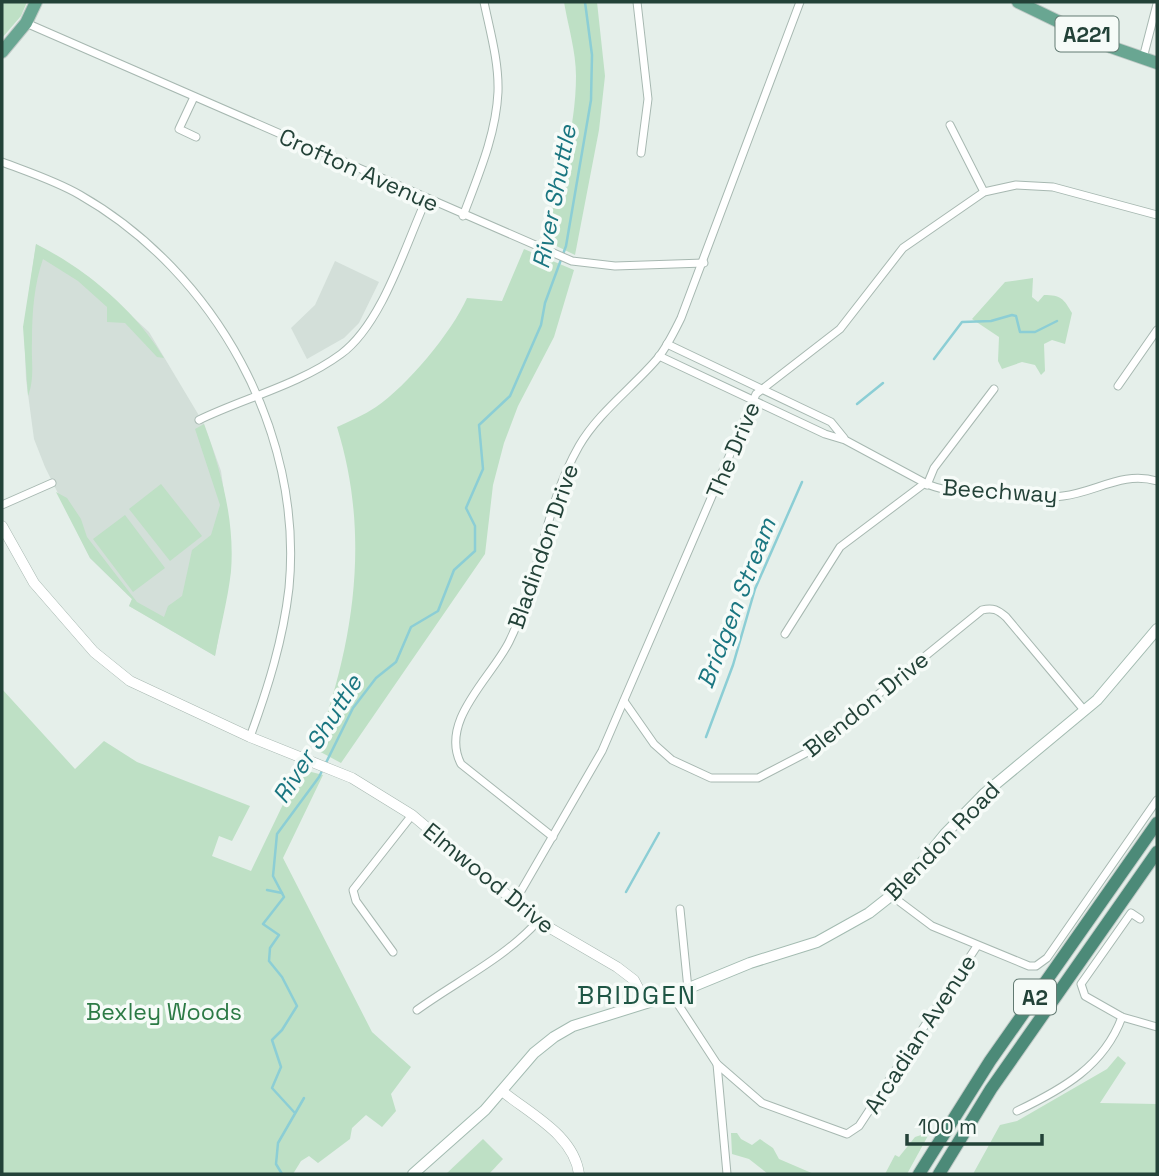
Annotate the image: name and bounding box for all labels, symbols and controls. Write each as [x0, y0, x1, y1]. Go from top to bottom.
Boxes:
road number: A221 [1056, 16, 1118, 52]
street label: Crofton Avenue [274, 121, 444, 219]
water label: River Shuttle [525, 122, 583, 271]
street label: The Drive [699, 397, 767, 503]
street label: Bladindon Drive [501, 460, 585, 632]
street label: Beechway [941, 472, 1059, 510]
water label: Bridgen Stream [689, 512, 783, 692]
street label: Blendon Drive [797, 644, 935, 764]
water label: River Shuttle [265, 668, 369, 809]
street label: Blendon Road [878, 775, 1006, 907]
street label: Elmwood Drive [417, 816, 561, 940]
street label: Arcadian Avenue [857, 949, 983, 1119]
district label: BRIDGEN [577, 978, 697, 1012]
road number: A2 [1014, 979, 1056, 1014]
park label: Bexley Woods [86, 997, 242, 1027]
scale bar [907, 1102, 1042, 1146]
text: 100 m [918, 1113, 977, 1140]

